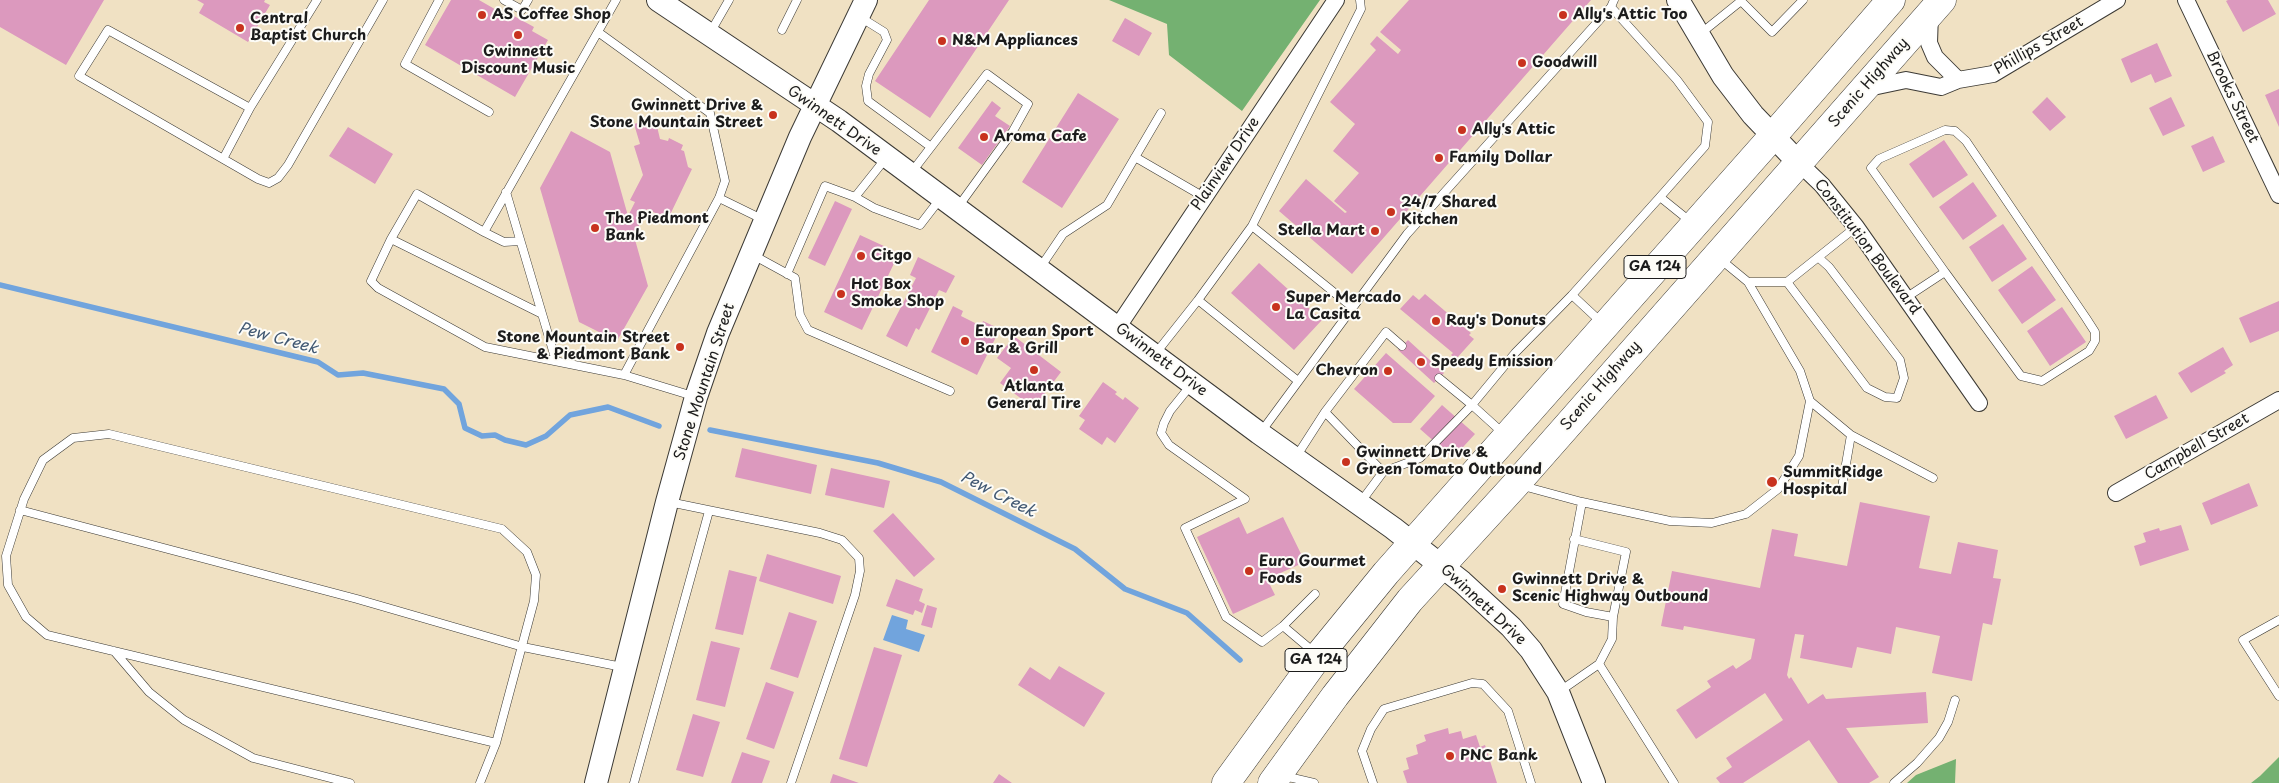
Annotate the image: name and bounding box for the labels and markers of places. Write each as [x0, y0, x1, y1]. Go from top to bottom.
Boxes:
place label: AS Coffee Shop [492, 6, 611, 24]
place label: Ally's Attic Too [1573, 6, 1687, 24]
marker: AS Coffee Shop [476, 9, 488, 21]
marker: Ally's Attic Too [1557, 9, 1569, 21]
place label: Central Baptist Church [250, 10, 366, 45]
marker: Central Baptist Church [234, 22, 246, 34]
marker: Gwinnett Discount Music [512, 29, 524, 41]
place label: N&M Appliances [952, 32, 1078, 50]
marker: N&M Appliances [936, 35, 948, 47]
place label: Gwinnett Discount Music [461, 43, 575, 78]
place label: Goodwill [1532, 54, 1597, 72]
marker: Goodwill [1516, 57, 1528, 69]
place label: Gwinnett Drive & Stone Mountain Street [590, 97, 763, 132]
marker: Gwinnett Drive & Stone Mountain Street [767, 109, 779, 121]
place label: Ally's Attic [1472, 121, 1555, 139]
marker: Ally's Attic [1456, 124, 1468, 136]
place label: Aroma Cafe [994, 128, 1087, 146]
marker: Aroma Cafe [978, 131, 990, 143]
place label: Family Dollar [1449, 149, 1552, 167]
marker: Family Dollar [1433, 152, 1445, 164]
place label: 24/7 Shared Kitchen [1401, 194, 1497, 229]
marker: 24/7 Shared Kitchen [1385, 206, 1397, 218]
place label: The Piedmont Bank [605, 210, 709, 245]
marker: The Piedmont Bank [589, 222, 601, 234]
place label: Stella Mart [1278, 222, 1365, 240]
marker: Stella Mart [1369, 225, 1381, 237]
place label: Citgo [871, 247, 912, 265]
marker: Citgo [855, 250, 867, 262]
place label: Hot Box Smoke Shop [851, 276, 944, 311]
marker: Hot Box Smoke Shop [835, 288, 847, 300]
place label: Super Mercado La Casita [1286, 289, 1401, 324]
marker: Super Mercado La Casita [1270, 301, 1282, 313]
place label: Ray's Donuts [1446, 312, 1546, 330]
marker: Ray's Donuts [1430, 315, 1442, 327]
place label: European Sport Bar & Grill [975, 323, 1094, 358]
place label: Stone Mountain Street & Piedmont Bank [497, 329, 670, 364]
marker: European Sport Bar & Grill [959, 335, 971, 347]
marker: Stone Mountain Street & Piedmont Bank [674, 341, 686, 353]
place label: Speedy Emission [1431, 353, 1553, 371]
marker: Speedy Emission [1415, 356, 1427, 368]
place label: Chevron [1315, 362, 1378, 380]
marker: Atlanta General Tire [1028, 364, 1040, 376]
marker: Chevron [1382, 365, 1394, 377]
place label: Atlanta General Tire [987, 378, 1081, 413]
place label: Gwinnett Drive & Green Tomato Outbound [1356, 444, 1542, 479]
marker: Gwinnett Drive & Green Tomato Outbound [1340, 456, 1352, 468]
place label: SummitRidge Hospital [1783, 464, 1883, 499]
marker: SummitRidge Hospital [1765, 475, 1779, 489]
place label: Euro Gourmet Foods [1259, 553, 1366, 588]
marker: Euro Gourmet Foods [1243, 565, 1255, 577]
place label: Gwinnett Drive & Scenic Highway Outbound [1512, 571, 1708, 606]
marker: Gwinnett Drive & Scenic Highway Outbound [1496, 583, 1508, 595]
place label: PNC Bank [1460, 747, 1538, 765]
marker: PNC Bank [1444, 750, 1456, 762]

